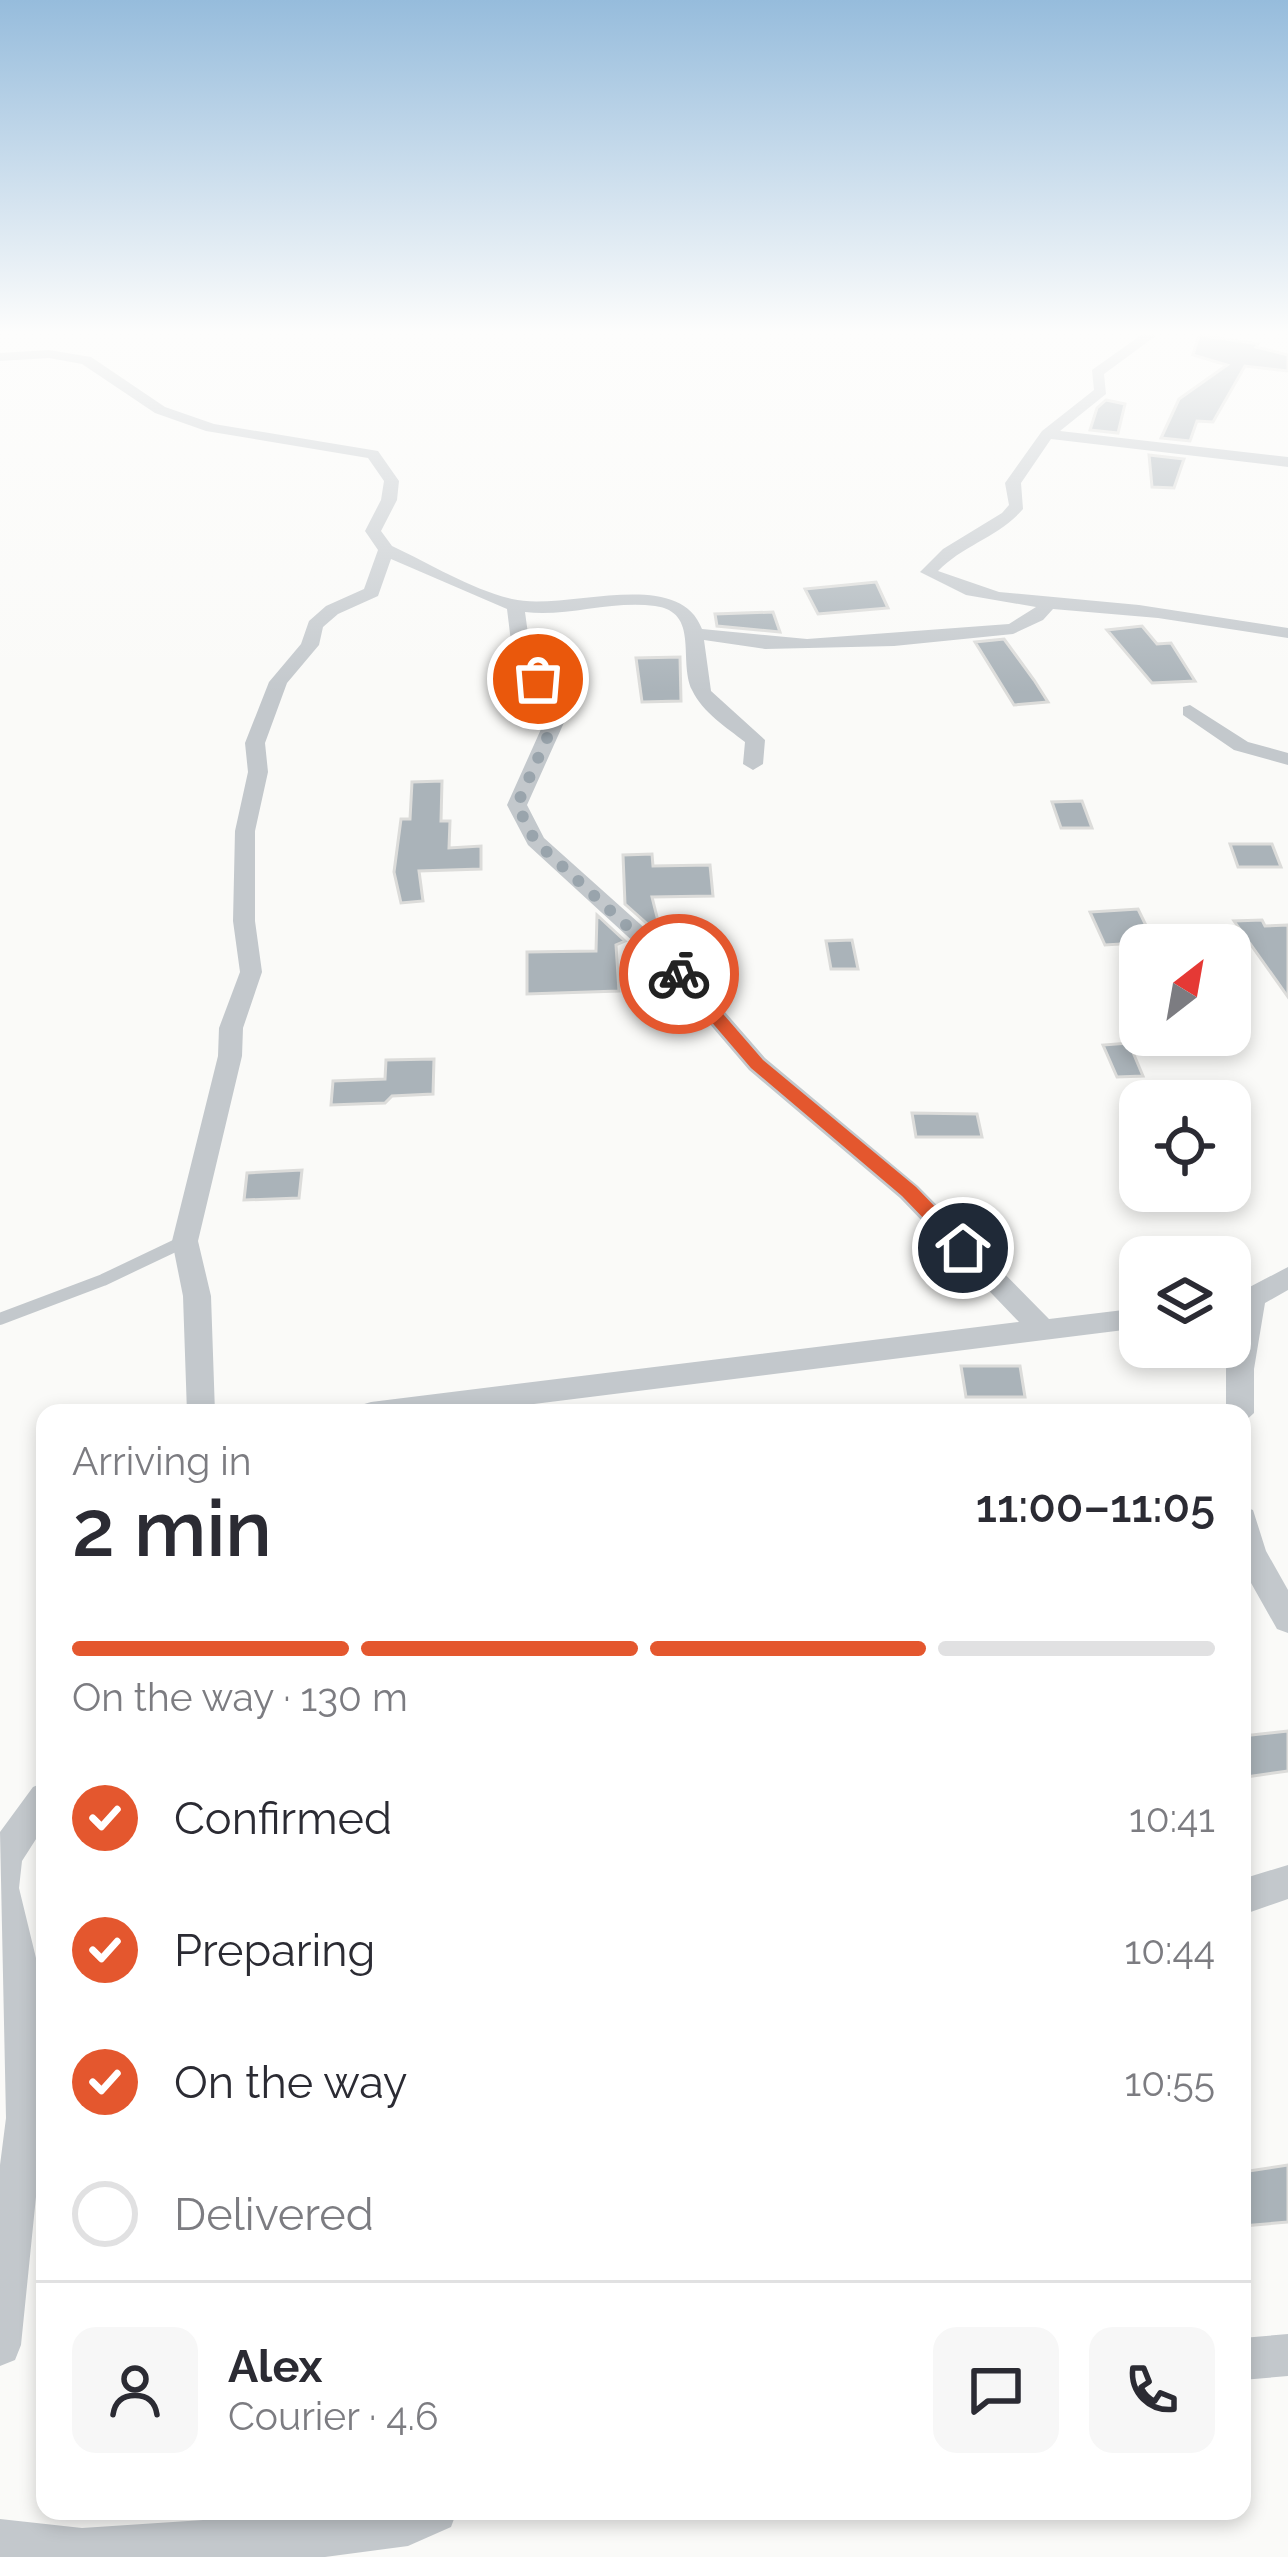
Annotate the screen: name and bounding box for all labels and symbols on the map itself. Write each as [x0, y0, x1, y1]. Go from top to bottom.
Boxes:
pin [487, 628, 589, 730]
courier [619, 914, 739, 1034]
north arrow [1119, 924, 1251, 1056]
pin [912, 1197, 1014, 1299]

